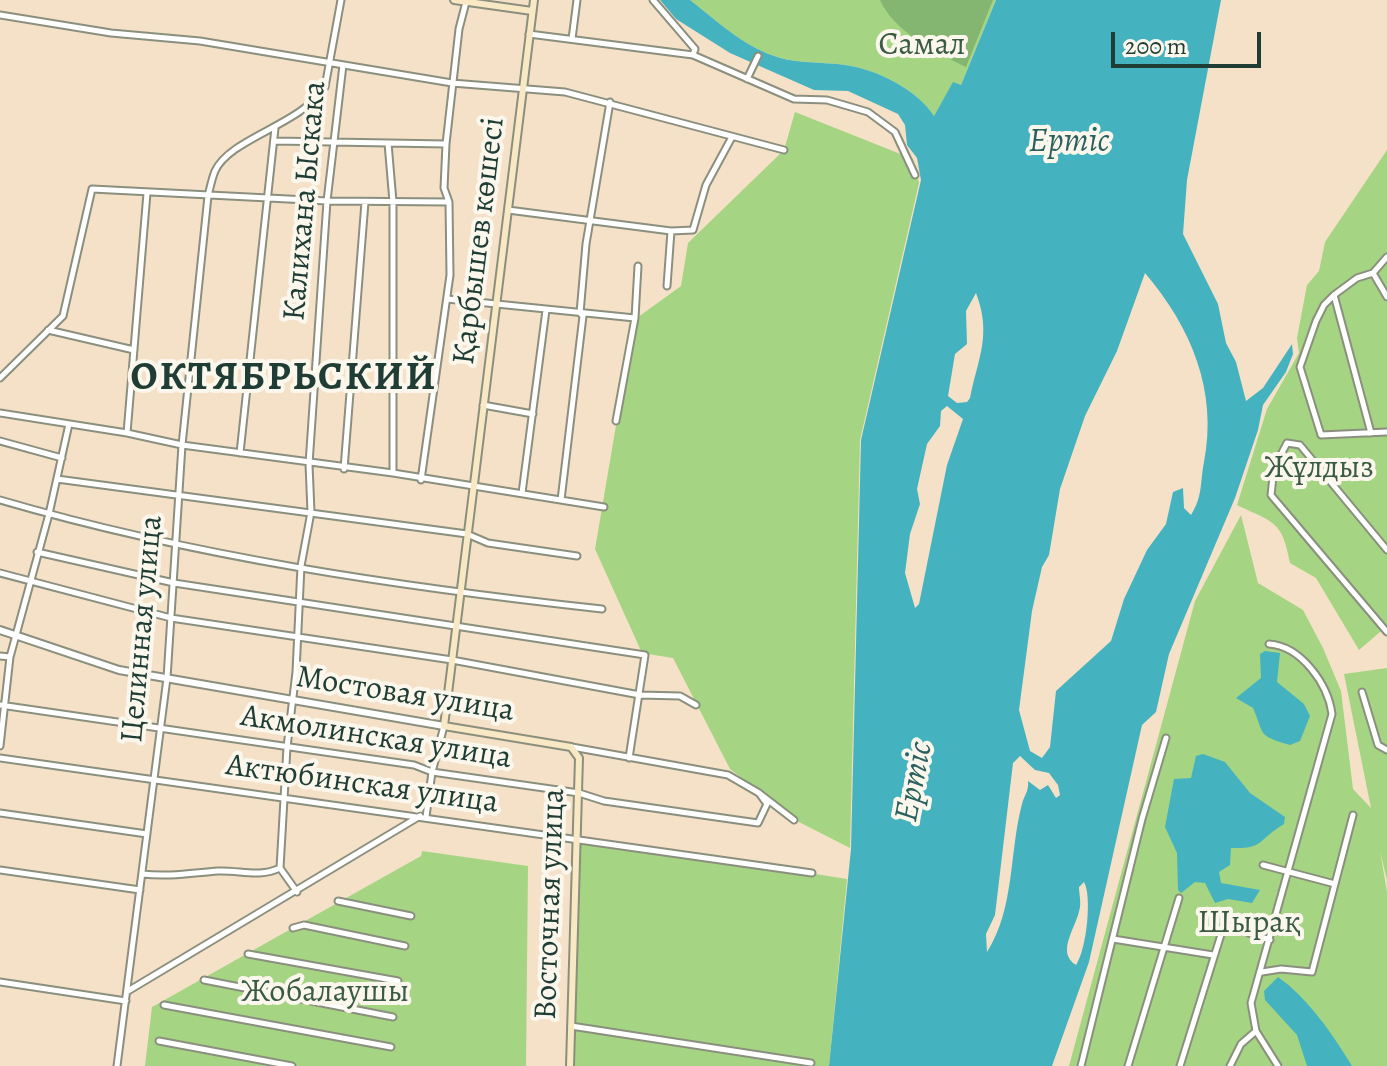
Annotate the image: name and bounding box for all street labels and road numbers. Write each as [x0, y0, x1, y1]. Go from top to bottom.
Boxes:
street label: Калихана Ыскака [276, 79, 336, 323]
street label: Қарбышев көшесі [446, 115, 514, 367]
street label: Целинная улица [114, 514, 172, 744]
street label: Мостовая улица [293, 659, 517, 731]
street label: Акмолинская улица [238, 698, 514, 778]
street label: Актюбинская улица [223, 747, 501, 823]
street label: Восточная улица [528, 788, 574, 1020]

